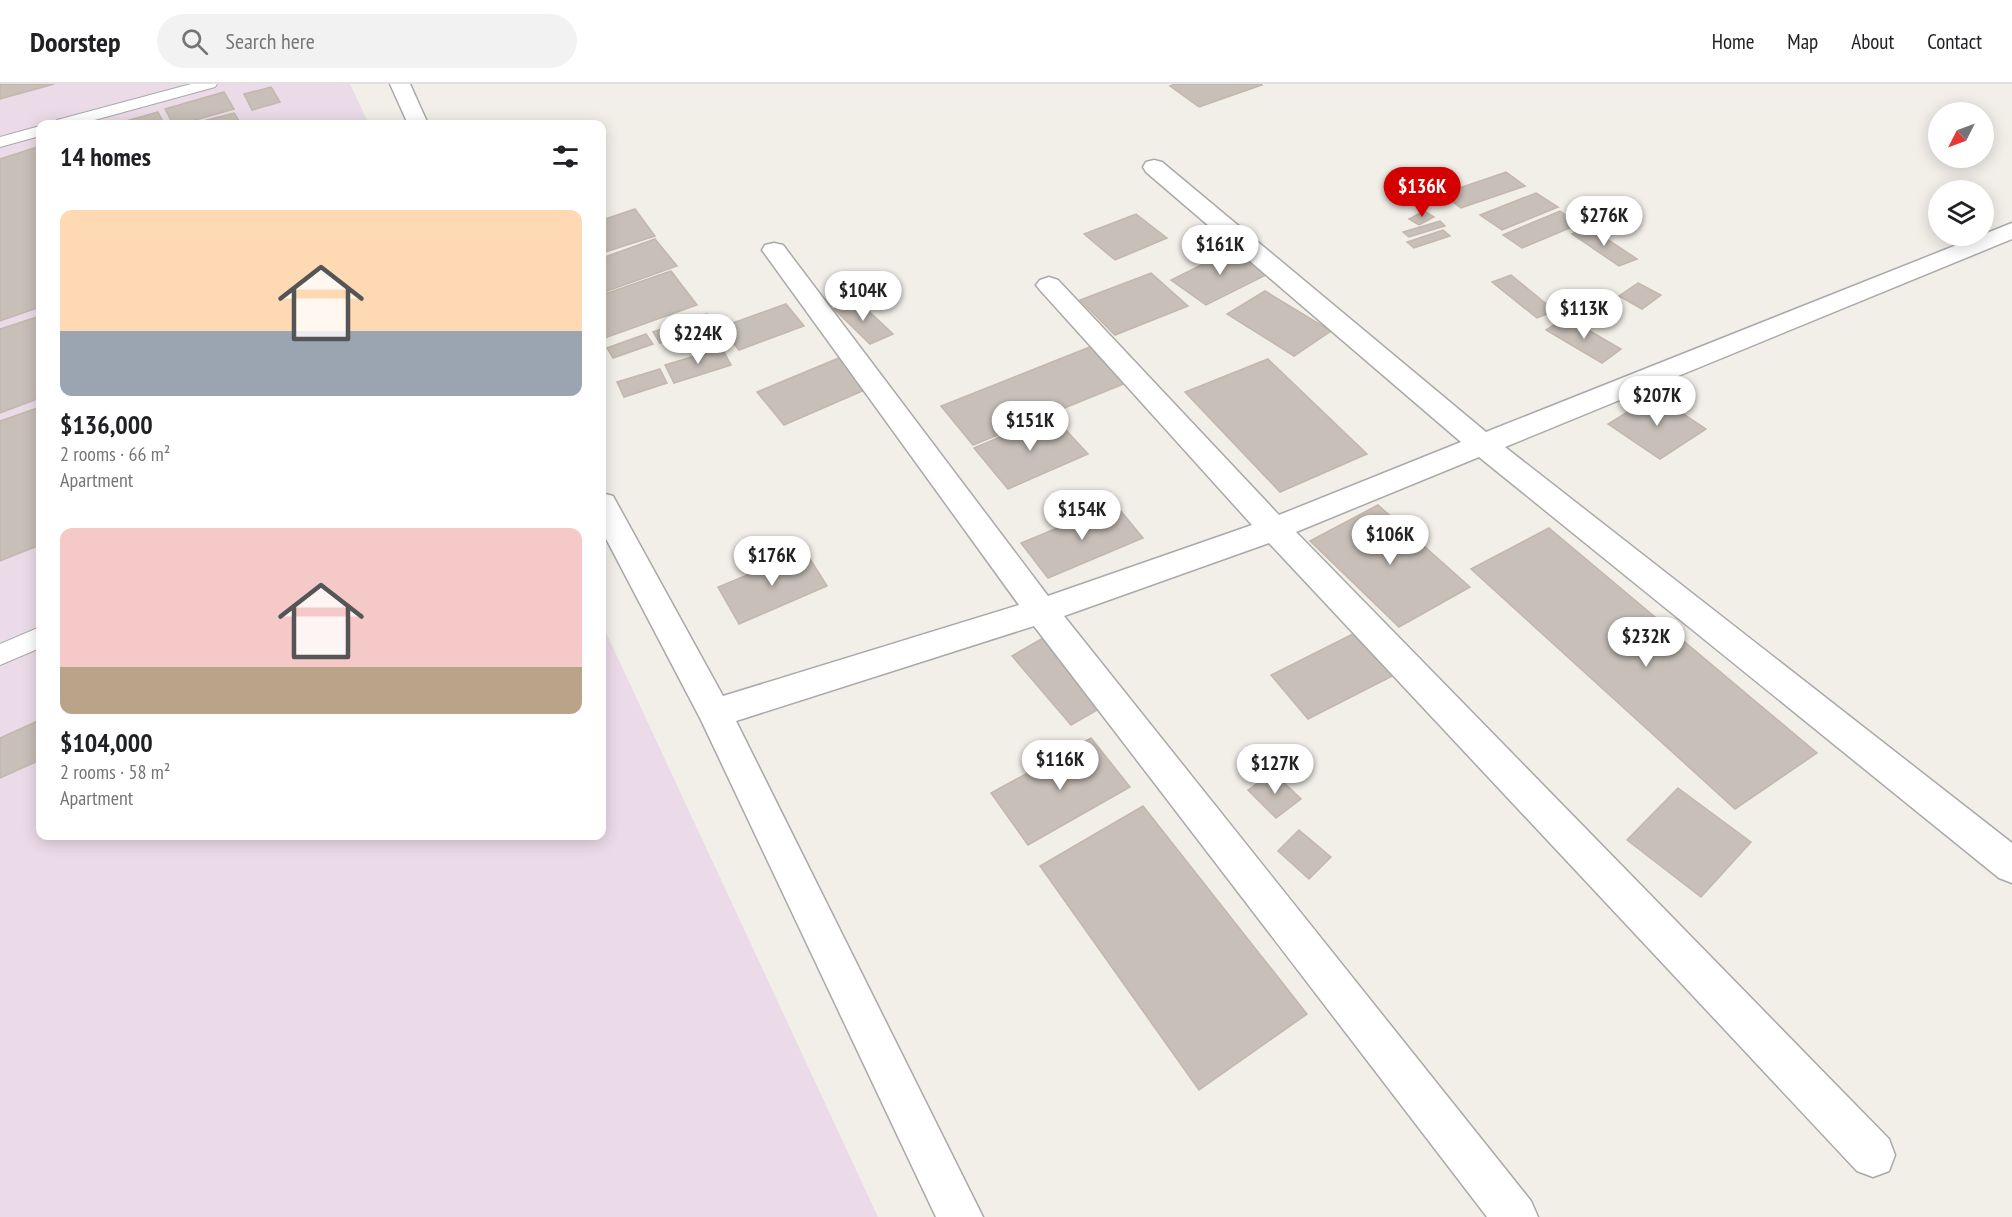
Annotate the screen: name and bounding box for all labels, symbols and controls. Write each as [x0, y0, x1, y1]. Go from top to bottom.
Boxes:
search box [157, 14, 577, 68]
text: Doorstep [30, 23, 121, 60]
icon: search [178, 25, 211, 58]
text: Search here [226, 27, 315, 55]
text: Home [1712, 28, 1754, 55]
text: Map [1787, 28, 1818, 55]
text: About [1851, 28, 1894, 55]
text: Contact [1927, 28, 1982, 55]
north arrow [1928, 102, 1994, 168]
map controls [1928, 102, 1994, 246]
text: 14 homes [60, 140, 151, 173]
icon: filters [549, 140, 582, 173]
pin: $136K [1380, 167, 1464, 218]
text: $136K [1398, 173, 1446, 199]
button: layers [1928, 180, 1994, 246]
pin: $276K [1562, 196, 1646, 247]
text: $276K [1580, 202, 1628, 228]
pin: $161K [1178, 225, 1262, 276]
text: $161K [1196, 231, 1244, 257]
icon: home [267, 249, 375, 357]
pin: $104K [821, 271, 905, 322]
text: $104K [839, 277, 887, 303]
pin: $113K [1542, 289, 1626, 340]
text: $113K [1560, 295, 1608, 321]
pin: $224K [656, 314, 740, 365]
text: $224K [674, 320, 722, 346]
pin: $207K [1615, 376, 1699, 427]
text: $207K [1633, 382, 1681, 408]
pin: $151K [988, 401, 1072, 452]
text: $151K [1006, 407, 1054, 433]
text: $136,000 [60, 408, 153, 441]
text: 2 rooms · 66 m² [60, 441, 170, 467]
text: Apartment [60, 467, 133, 493]
pin: $154K [1040, 490, 1124, 541]
text: $154K [1058, 496, 1106, 522]
pin: $106K [1348, 515, 1432, 566]
text: $106K [1366, 521, 1414, 547]
pin: $176K [730, 536, 814, 587]
text: $176K [748, 542, 796, 568]
icon: home [267, 567, 375, 675]
pin: $232K [1604, 617, 1688, 668]
text: $232K [1622, 623, 1670, 649]
text: $104,000 [60, 726, 153, 759]
pin: $116K [1018, 740, 1102, 791]
pin: $127K [1233, 744, 1317, 795]
text: $116K [1036, 746, 1084, 772]
text: $127K [1251, 750, 1299, 776]
text: 2 rooms · 58 m² [60, 759, 170, 785]
text: Apartment [60, 785, 133, 811]

